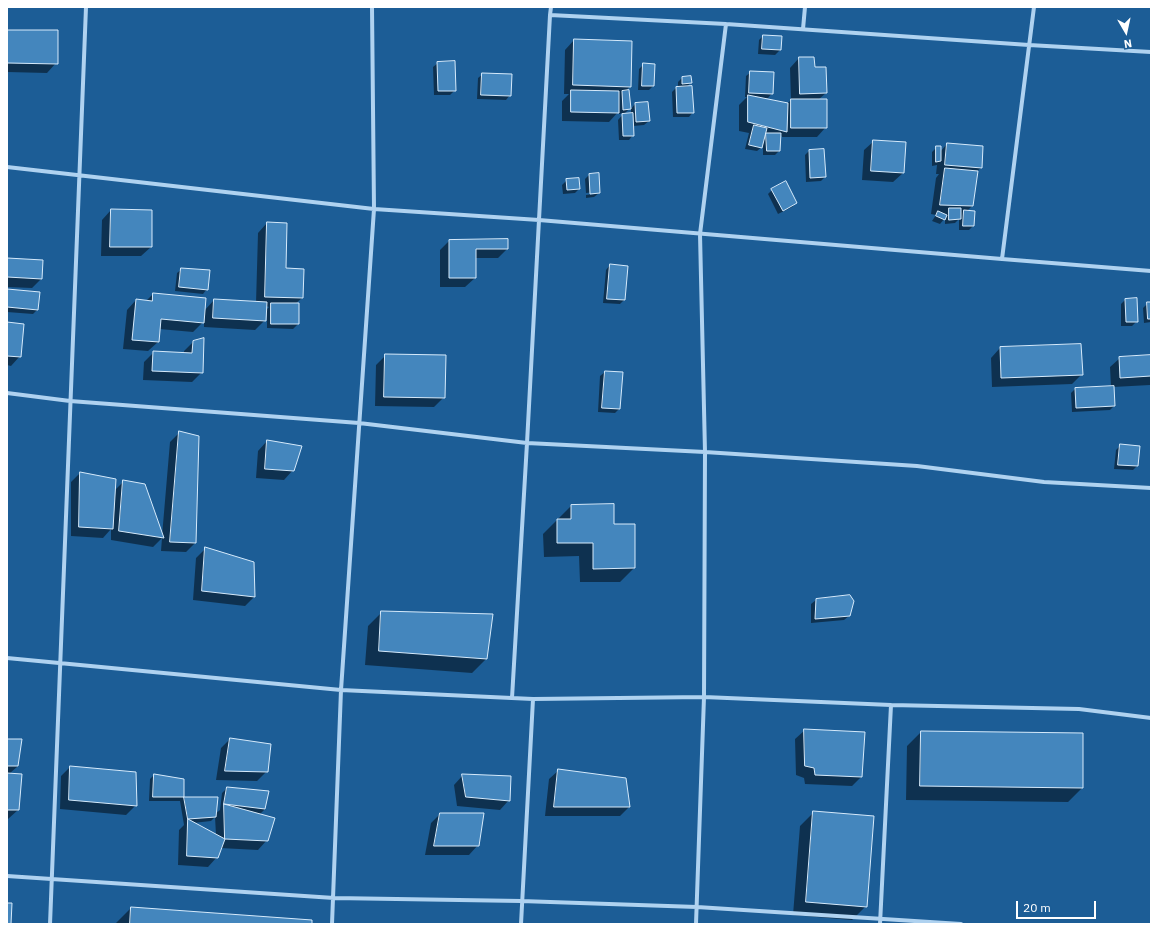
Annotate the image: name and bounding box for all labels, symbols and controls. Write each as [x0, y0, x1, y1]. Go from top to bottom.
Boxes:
north arrow [1106, 12, 1146, 52]
text: N [1123, 36, 1133, 51]
scale bar [1018, 893, 1098, 919]
text: 20 m [1023, 900, 1051, 915]

